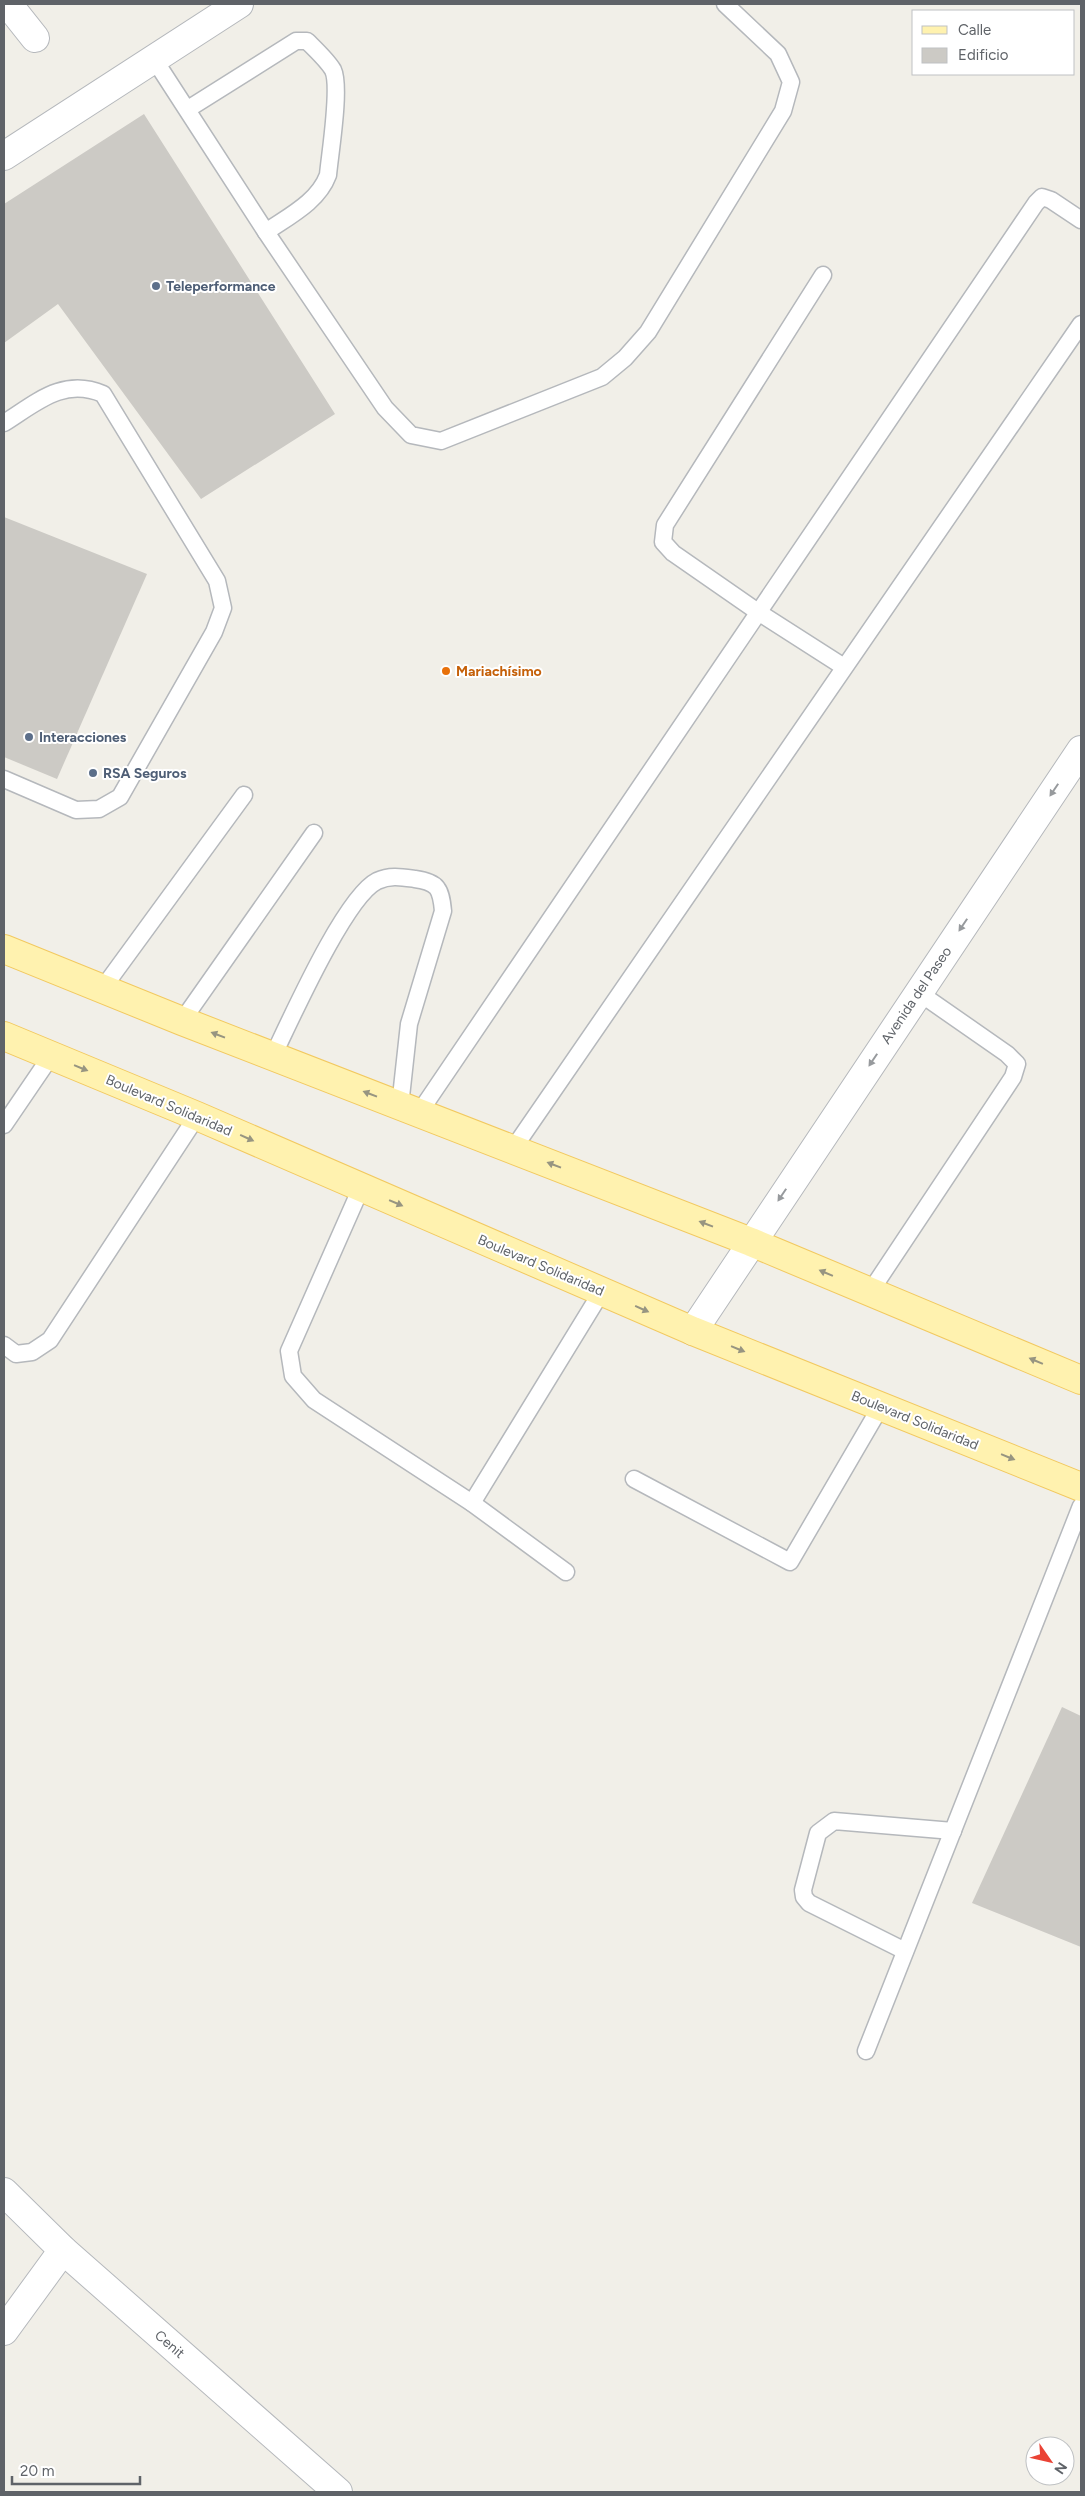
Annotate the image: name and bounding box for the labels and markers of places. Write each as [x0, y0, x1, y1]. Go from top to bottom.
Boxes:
place label: Teleperformance [166, 278, 276, 295]
marker: Teleperformance [150, 280, 162, 292]
place label: Mariachísimo [456, 663, 542, 680]
marker: Mariachísimo [440, 665, 452, 677]
place label: Interacciones [39, 729, 127, 746]
marker: Interacciones [23, 731, 35, 743]
place label: RSA Seguros [103, 765, 187, 782]
marker: RSA Seguros [87, 767, 99, 779]

